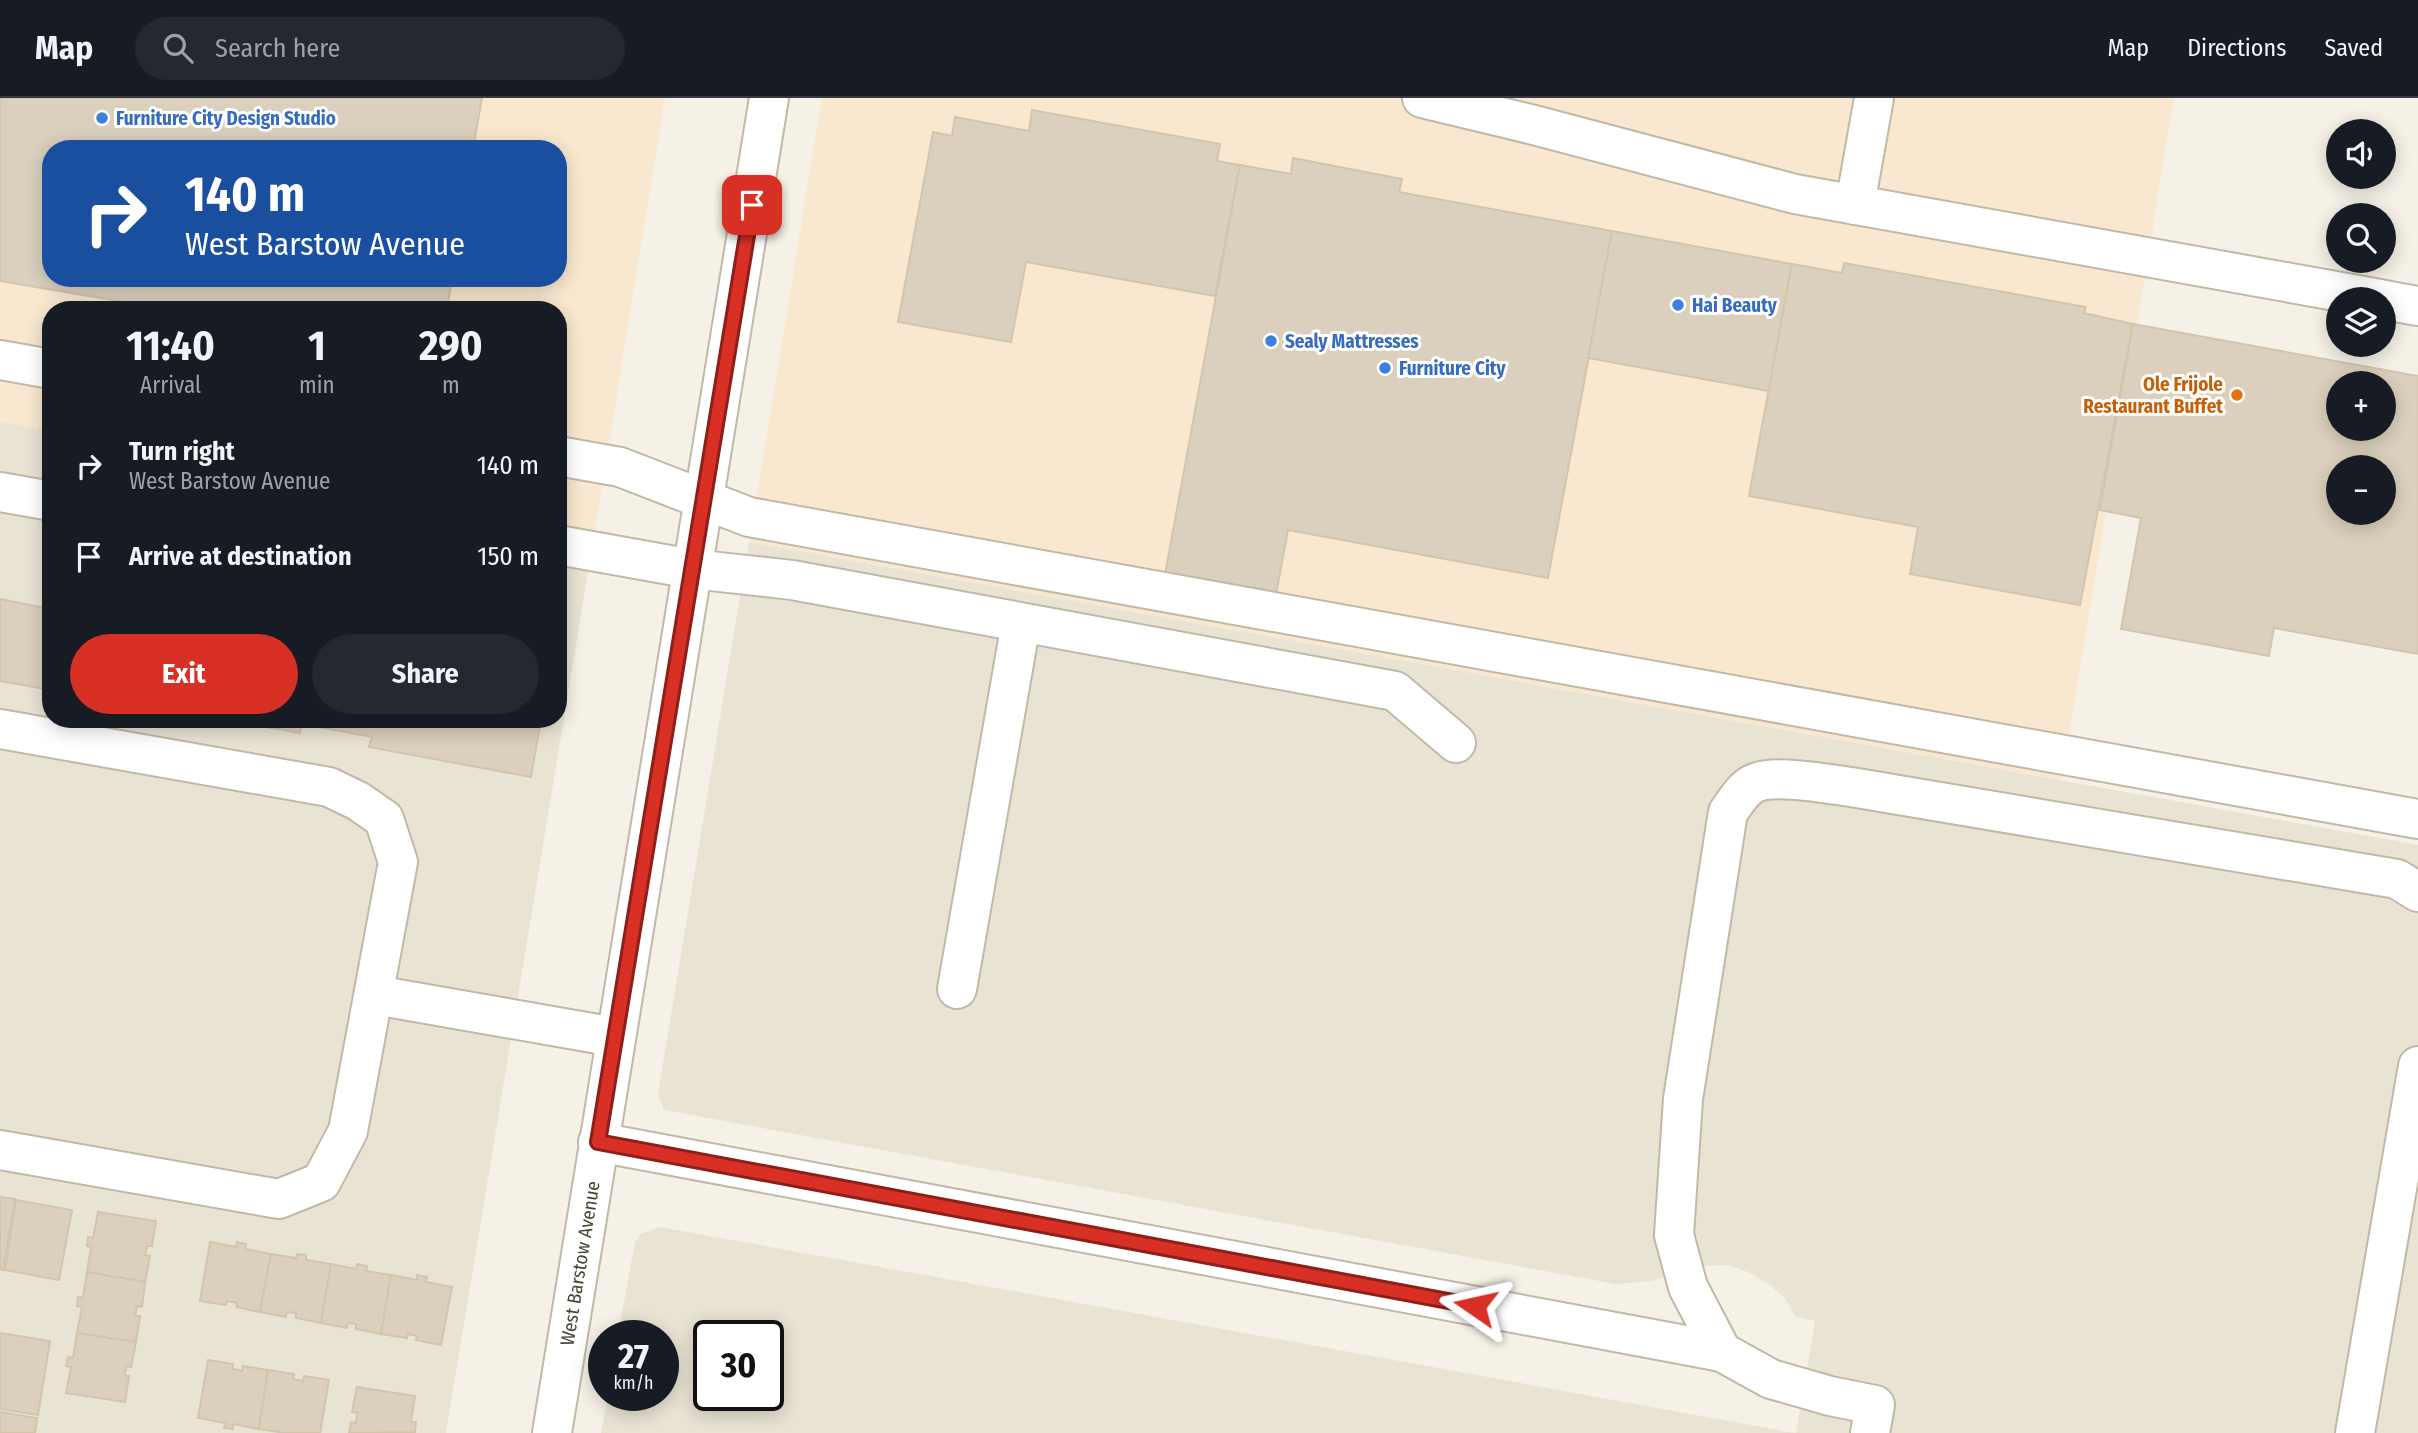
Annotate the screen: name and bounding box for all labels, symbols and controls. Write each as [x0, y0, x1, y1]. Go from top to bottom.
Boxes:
search box [135, 17, 625, 80]
text: Map [35, 28, 93, 68]
icon: search [159, 29, 197, 67]
text: Search here [215, 33, 340, 64]
text: Map [2108, 34, 2149, 62]
text: Directions [2187, 34, 2286, 62]
text: Saved [2324, 34, 2383, 62]
place label: Furniture City Design Studio [116, 107, 336, 130]
marker: Furniture City Design Studio [94, 110, 110, 126]
map controls [2326, 119, 2396, 525]
button: sound [2326, 119, 2396, 189]
text: 140 m [185, 165, 305, 224]
icon: right [70, 168, 161, 259]
pin [722, 175, 782, 235]
icon: arrive [733, 186, 771, 224]
button: search [2326, 203, 2396, 273]
text: West Barstow Avenue [185, 225, 465, 263]
button: layers [2326, 287, 2396, 357]
place label: Hai Beauty [1692, 294, 1778, 317]
marker: Hai Beauty [1670, 297, 1686, 313]
text: 11:40 [126, 321, 215, 371]
text: 1 [308, 321, 326, 371]
text: 290 [419, 321, 483, 371]
place label: Sealy Mattresses [1285, 330, 1419, 353]
marker: Sealy Mattresses [1263, 333, 1279, 349]
place label: Furniture City [1399, 357, 1506, 380]
marker: Furniture City [1377, 360, 1393, 376]
text: Arrival [140, 371, 201, 399]
text: min [299, 371, 335, 399]
text: m [442, 371, 460, 399]
button: + [2326, 371, 2396, 441]
place label: Ole Frijole Restaurant Buffet [2083, 373, 2223, 418]
marker: Ole Frijole Restaurant Buffet [2229, 387, 2245, 403]
text: Turn right [129, 436, 235, 467]
icon: right [70, 447, 108, 485]
text: 140 m [477, 450, 539, 481]
button: − [2326, 455, 2396, 525]
text: West Barstow Avenue [129, 467, 330, 495]
icon: arrive [70, 538, 108, 576]
text: Arrive at destination [129, 541, 352, 572]
text: 150 m [477, 541, 539, 572]
button: Exit [70, 634, 298, 714]
button: Share [312, 634, 539, 714]
street label: West Barstow Avenue [555, 1179, 604, 1347]
position arrow [1438, 1269, 1512, 1343]
speed limit sign: 30 [693, 1320, 784, 1411]
text: 27 [618, 1335, 649, 1377]
text: km/h [613, 1372, 654, 1394]

